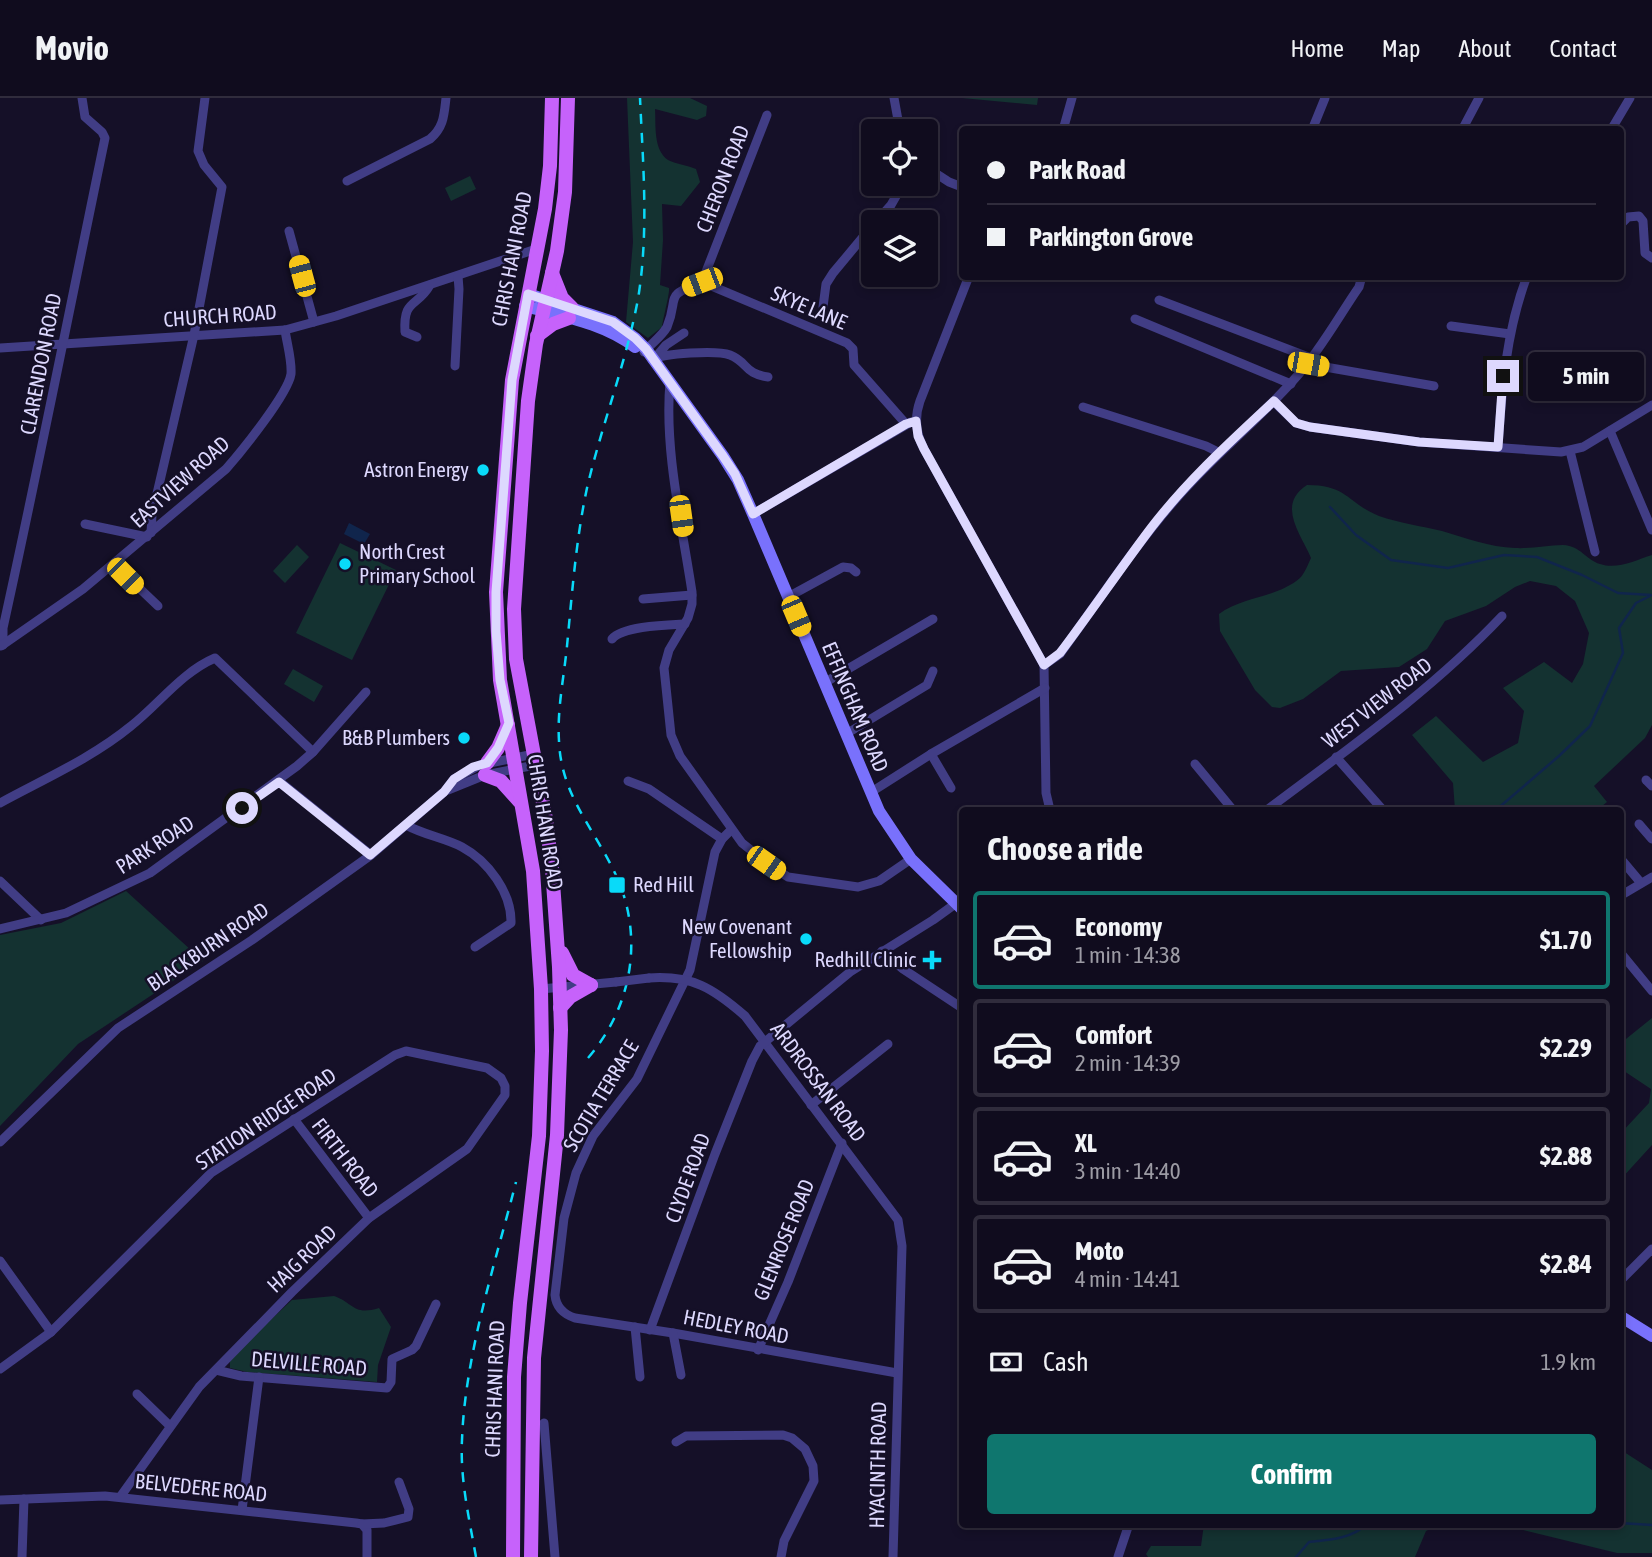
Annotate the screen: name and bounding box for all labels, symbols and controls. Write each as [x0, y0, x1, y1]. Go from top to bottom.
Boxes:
text: Movio [35, 29, 109, 67]
text: Home [1290, 35, 1344, 62]
text: Map [1382, 35, 1420, 62]
text: About [1458, 35, 1511, 62]
text: Contact [1549, 35, 1617, 62]
map controls [861, 119, 938, 287]
button: locate [861, 119, 938, 196]
street label: CHERON ROAD [691, 122, 754, 236]
text: Park Road [1029, 155, 1126, 185]
street label: CHRIS HANI ROAD [486, 189, 536, 328]
button: layers [861, 210, 938, 287]
text: Parkington Grove [1029, 222, 1193, 252]
car [287, 253, 318, 299]
car [679, 265, 726, 299]
street label: SKYE LANE [768, 280, 851, 334]
street label: CLARENDON ROAD [15, 291, 65, 437]
street label: CHURCH ROAD [162, 299, 277, 331]
car [1286, 350, 1331, 378]
callout: 5 min [1528, 352, 1643, 400]
route end [1487, 360, 1519, 392]
text: 5 min [1563, 363, 1609, 389]
street label: EASTVIEW ROAD [125, 431, 234, 532]
place label: Astron Energy [364, 457, 469, 481]
marker: Astron Energy [475, 462, 491, 478]
car [668, 494, 695, 538]
place label: North Crest Primary School [359, 539, 475, 587]
car [103, 554, 148, 598]
marker: North Crest Primary School [337, 556, 353, 572]
car [779, 593, 814, 639]
street label: EFFINGHAM ROAD [818, 638, 894, 775]
street label: WEST VIEW ROAD [1317, 652, 1436, 752]
place label: B&B Plumbers [342, 725, 450, 749]
marker: B&B Plumbers [456, 730, 472, 746]
street label: CHRIS HANI ROAD [523, 752, 569, 891]
route start [226, 792, 258, 824]
street label: PARK ROAD [111, 810, 198, 878]
text: Choose a ride [987, 830, 1143, 867]
car [743, 842, 790, 884]
place label: Red Hill [633, 872, 694, 896]
marker: Red Hill [607, 875, 627, 895]
street label: BLACKBURN ROAD [142, 897, 273, 995]
icon: car [991, 909, 1054, 972]
text: Economy [1075, 912, 1162, 942]
place label: New Covenant Fellowship [682, 914, 792, 962]
text: $1.70 [1540, 925, 1592, 955]
marker: New Covenant Fellowship [798, 931, 814, 947]
text: 1 min · 14:38 [1075, 942, 1181, 968]
place label: Redhill Clinic [814, 947, 916, 971]
marker: Redhill Clinic [922, 950, 942, 970]
street label: ARDROSSAN ROAD [766, 1017, 871, 1146]
icon: car [991, 1017, 1054, 1080]
text: Comfort [1075, 1020, 1152, 1050]
text: $2.29 [1540, 1033, 1592, 1063]
street label: SCOTIA TERRACE [558, 1036, 643, 1155]
text: 2 min · 14:39 [1075, 1050, 1181, 1076]
street label: STATION RIDGE ROAD [191, 1062, 340, 1174]
street label: FIRTH ROAD [308, 1113, 384, 1202]
icon: car [991, 1125, 1054, 1188]
text: XL [1075, 1128, 1097, 1158]
street label: CLYDE ROAD [660, 1130, 714, 1226]
text: $2.88 [1540, 1141, 1592, 1171]
text: 3 min · 14:40 [1075, 1158, 1181, 1184]
street label: GLENROSE ROAD [748, 1176, 818, 1304]
street label: HAIG ROAD [262, 1220, 341, 1297]
icon: car [991, 1233, 1054, 1296]
text: Moto [1075, 1236, 1124, 1266]
text: $2.84 [1540, 1249, 1592, 1279]
text: 4 min · 14:41 [1075, 1266, 1181, 1292]
street label: HEDLEY ROAD [681, 1304, 791, 1348]
street label: CHRIS HANI ROAD [480, 1320, 508, 1458]
icon: cash [987, 1343, 1025, 1381]
street label: DELVILLE ROAD [250, 1346, 368, 1380]
text: Cash [1043, 1347, 1089, 1377]
text: 1.9 km [1540, 1349, 1596, 1375]
street label: HYACINTH ROAD [864, 1401, 890, 1529]
button: Confirm [987, 1434, 1596, 1514]
street label: BELVEDERE ROAD [134, 1468, 268, 1506]

